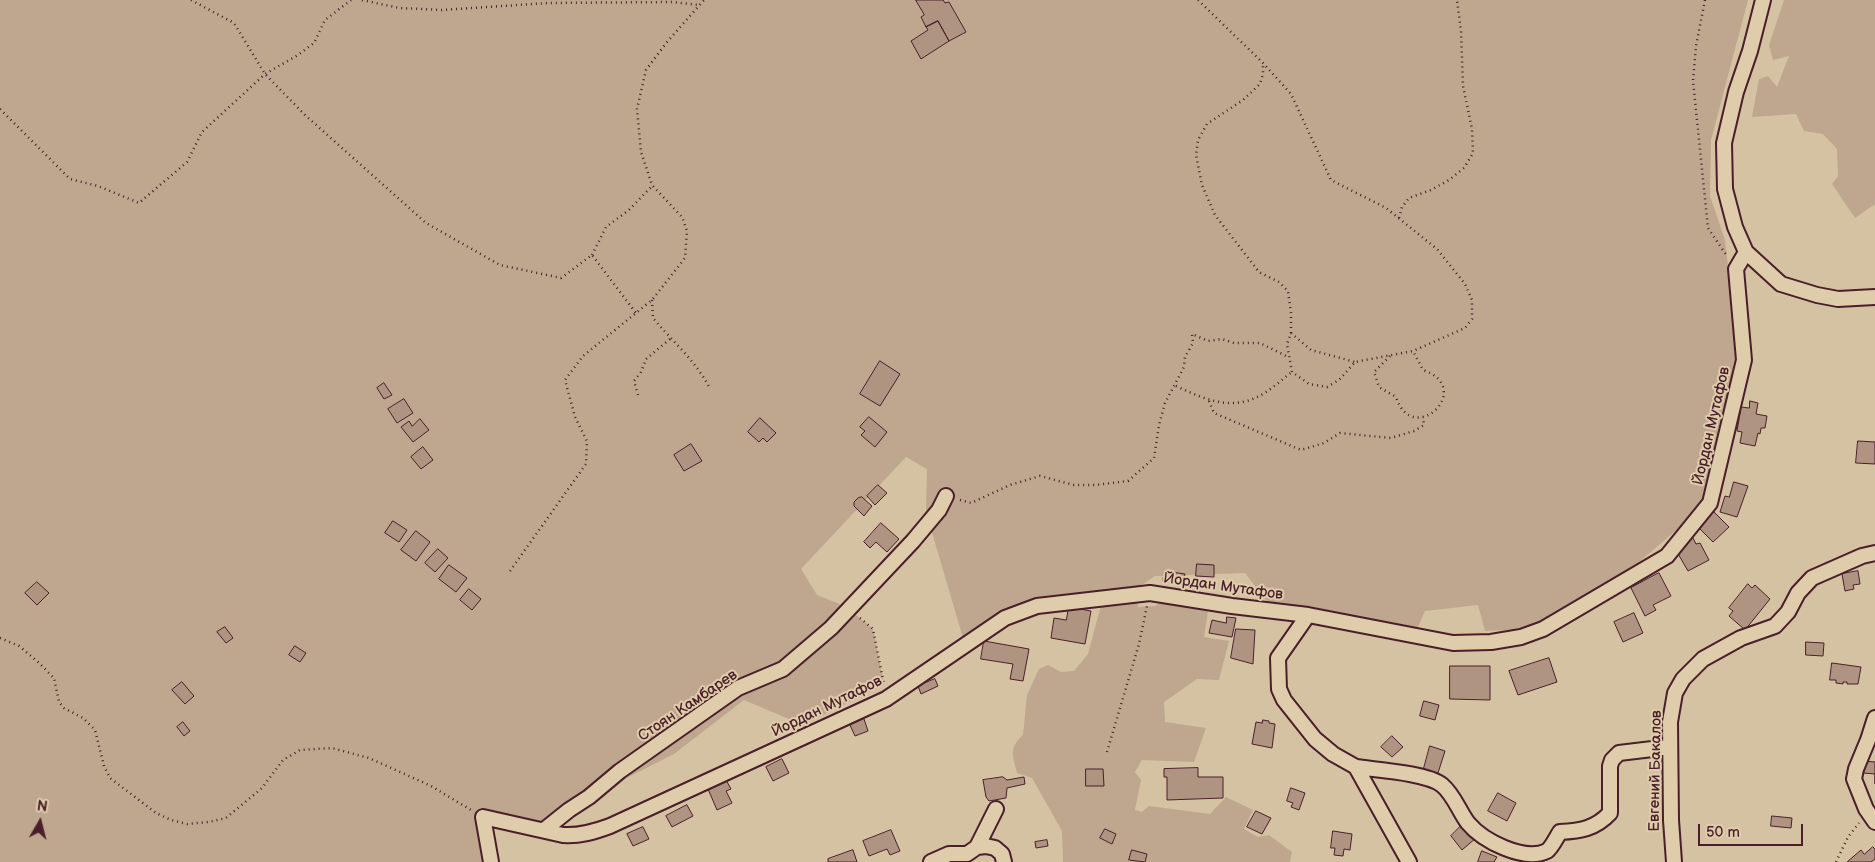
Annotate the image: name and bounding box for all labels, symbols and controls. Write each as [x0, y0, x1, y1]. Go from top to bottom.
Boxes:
street label: Йордан Мутафов [1690, 365, 1734, 487]
street label: Йордан Мутафов [1162, 570, 1284, 604]
street label: Стоян Камбарев [635, 666, 741, 746]
street label: Йордан Мутафов [769, 672, 885, 742]
street label: Евгений Бакалов [1646, 710, 1666, 832]
north arrow [15, 797, 65, 847]
text: N [36, 798, 49, 816]
scale bar [1700, 814, 1805, 846]
text: 50 m [1706, 823, 1740, 842]

